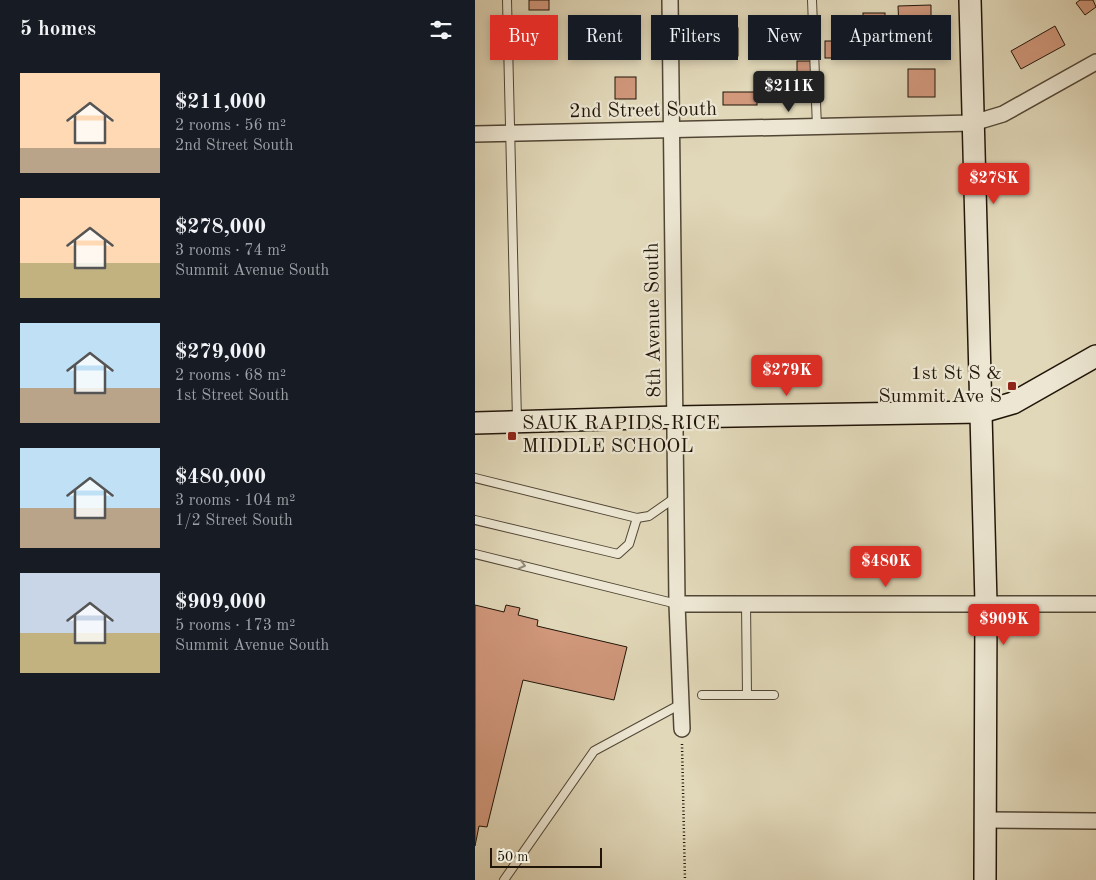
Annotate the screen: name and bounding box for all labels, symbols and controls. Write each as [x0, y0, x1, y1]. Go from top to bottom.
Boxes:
chip: Buy [490, 15, 558, 60]
chip: Rent [568, 15, 641, 60]
chip: Filters [651, 15, 738, 60]
chip: New [748, 15, 821, 60]
chip: Apartment [831, 15, 951, 60]
icon: filters [427, 16, 455, 44]
text: 5 homes [20, 19, 96, 40]
pin: $211K [754, 70, 824, 113]
text: $211K [764, 79, 814, 95]
text: $211,000 [175, 92, 266, 113]
icon: home [60, 93, 120, 153]
street label: 2nd Street South [569, 100, 717, 122]
text: 2 rooms · 56 m² [175, 118, 286, 134]
text: 2nd Street South [175, 138, 293, 154]
pin: $278K [959, 162, 1029, 205]
text: $278K [969, 171, 1019, 187]
text: $278,000 [175, 217, 266, 238]
icon: home [60, 218, 120, 278]
street label: 8th Avenue South [643, 242, 665, 398]
text: 3 rooms · 74 m² [175, 243, 286, 259]
text: Summit Avenue South [175, 263, 329, 279]
text: $279,000 [175, 342, 266, 363]
icon: home [60, 343, 120, 403]
pin: $279K [752, 354, 822, 397]
text: $279K [762, 363, 812, 379]
place label: 1st St S & Summit Ave S [878, 364, 1002, 407]
text: 2 rooms · 68 m² [175, 368, 286, 384]
marker: 1st St S & Summit Ave S [1006, 380, 1018, 392]
text: 1st Street South [175, 388, 289, 404]
place label: SAUK RAPIDS-RICE MIDDLE SCHOOL [522, 414, 720, 457]
marker: SAUK RAPIDS-RICE MIDDLE SCHOOL [506, 430, 518, 442]
text: $480,000 [175, 467, 266, 488]
icon: home [60, 468, 120, 528]
text: 3 rooms · 104 m² [175, 493, 295, 509]
text: 1/2 Street South [175, 513, 293, 529]
pin: $480K [851, 546, 921, 588]
text: $480K [861, 554, 911, 570]
one-way arrow [518, 560, 526, 570]
text: $909,000 [175, 592, 266, 613]
icon: home [60, 593, 120, 653]
pin: $909K [969, 604, 1039, 646]
text: $909K [979, 612, 1029, 628]
text: 5 rooms · 173 m² [175, 618, 295, 634]
text: Summit Avenue South [175, 638, 329, 654]
scale bar [490, 845, 603, 868]
text: 50 m [497, 850, 528, 864]

